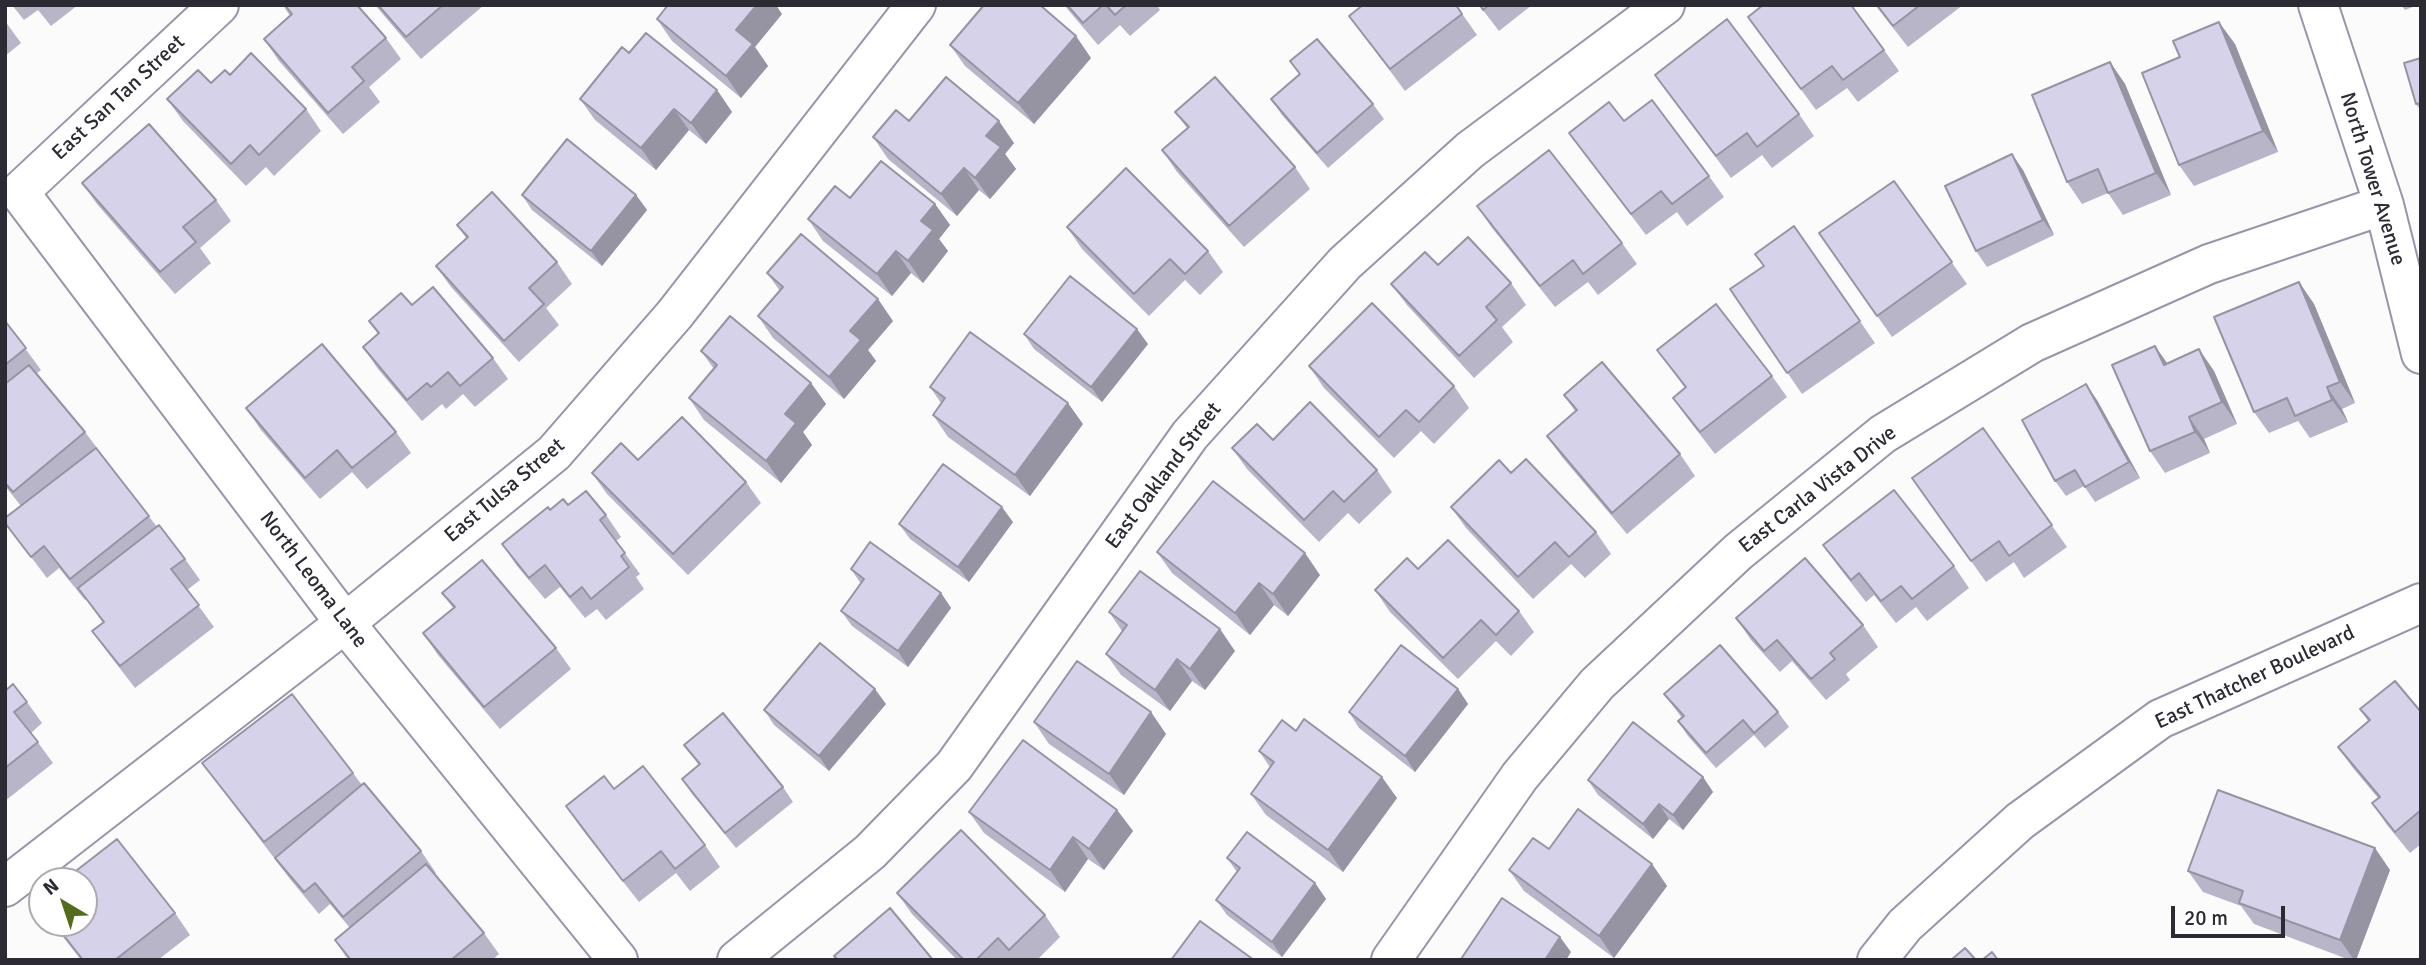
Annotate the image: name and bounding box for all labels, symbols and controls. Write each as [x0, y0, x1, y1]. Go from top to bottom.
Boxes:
street label: East San Tan Street [47, 30, 191, 166]
street label: North Tower Avenue [2334, 89, 2410, 269]
street label: East Oakland Street [1101, 398, 1227, 554]
street label: East Carla Vista Drive [1734, 421, 1902, 559]
street label: East Tulsa Street [440, 433, 570, 549]
street label: North Leoma Lane [254, 507, 372, 653]
street label: East Thatcher Boulevard [2151, 621, 2359, 735]
north arrow [28, 867, 98, 937]
text: N [38, 874, 64, 901]
scale bar [2174, 892, 2288, 936]
text: 20 m [2184, 905, 2228, 931]

